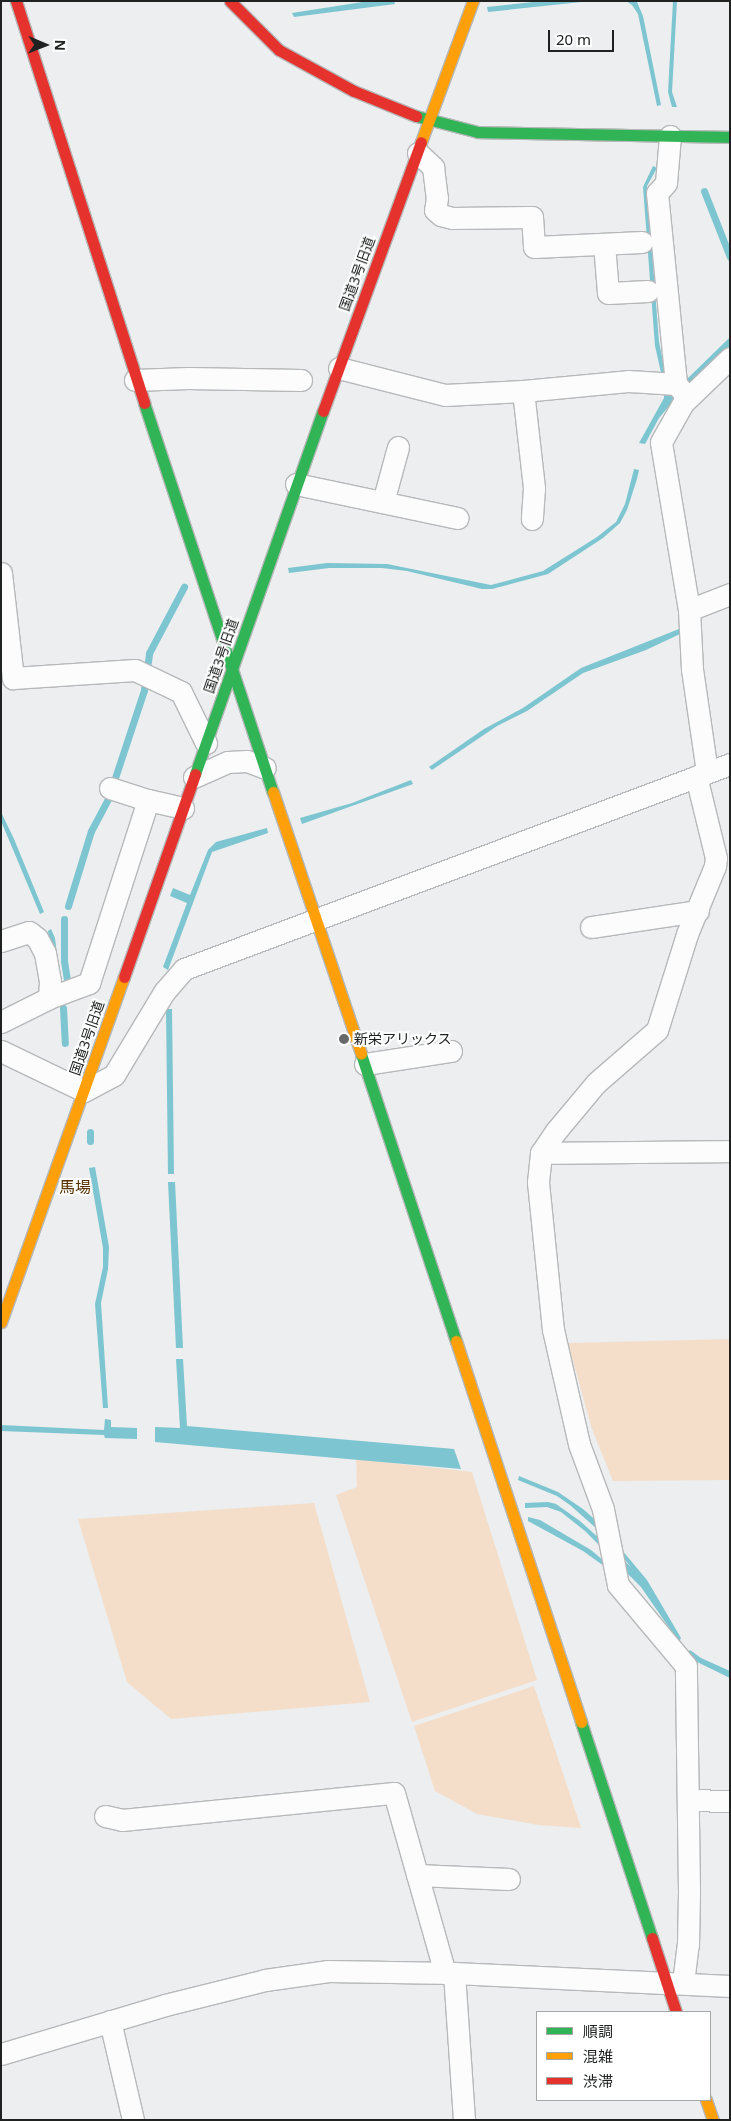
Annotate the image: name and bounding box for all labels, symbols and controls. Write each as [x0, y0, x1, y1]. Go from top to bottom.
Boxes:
north arrow [20, 20, 70, 70]
scale bar [551, 20, 617, 52]
text: 20 m [556, 29, 591, 49]
text: N [51, 39, 70, 51]
street label: 国道3号旧道 [336, 234, 378, 314]
street label: 国道3号旧道 [200, 616, 242, 696]
street label: 国道3号旧道 [66, 998, 108, 1078]
place label: 新栄アリックス [354, 1031, 452, 1047]
marker: 新栄アリックス [338, 1033, 350, 1045]
district label: 馬場 [59, 1177, 91, 1197]
legend [536, 2011, 711, 2101]
text: 順調 [583, 2021, 613, 2041]
text: 混雑 [583, 2046, 613, 2066]
text: 渋滞 [583, 2071, 613, 2091]

